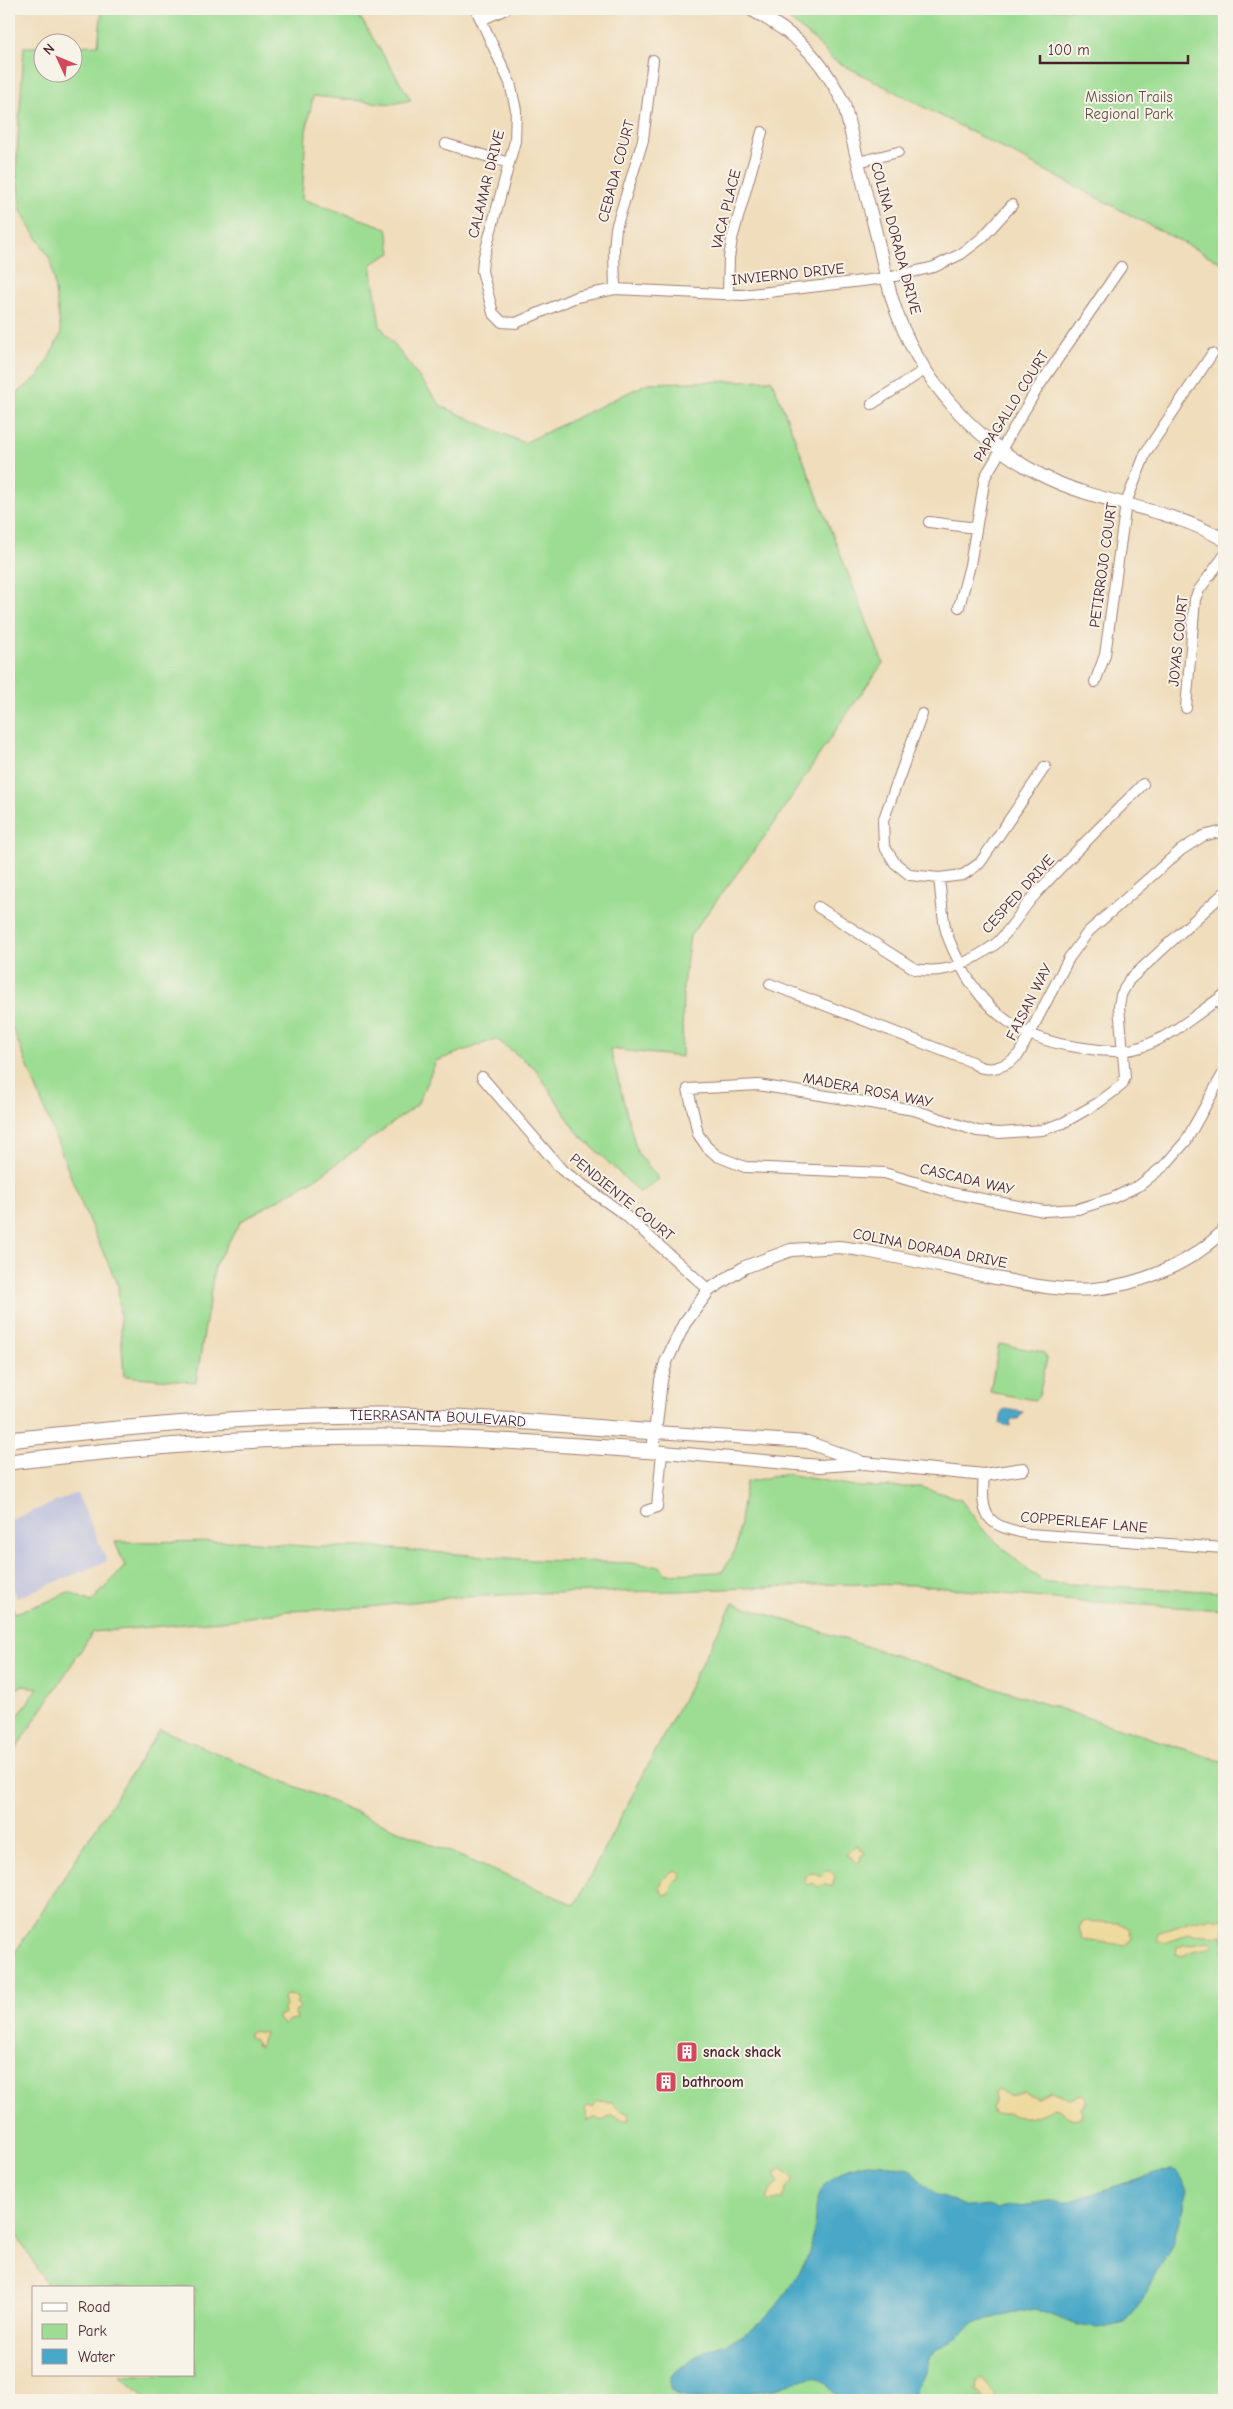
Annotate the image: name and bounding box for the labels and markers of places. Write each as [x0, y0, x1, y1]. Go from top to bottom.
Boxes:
building icon: snack shack [675, 2040, 699, 2064]
place label: snack shack [703, 2043, 782, 2061]
building icon: bathroom [654, 2070, 678, 2094]
place label: bathroom [682, 2073, 744, 2091]

